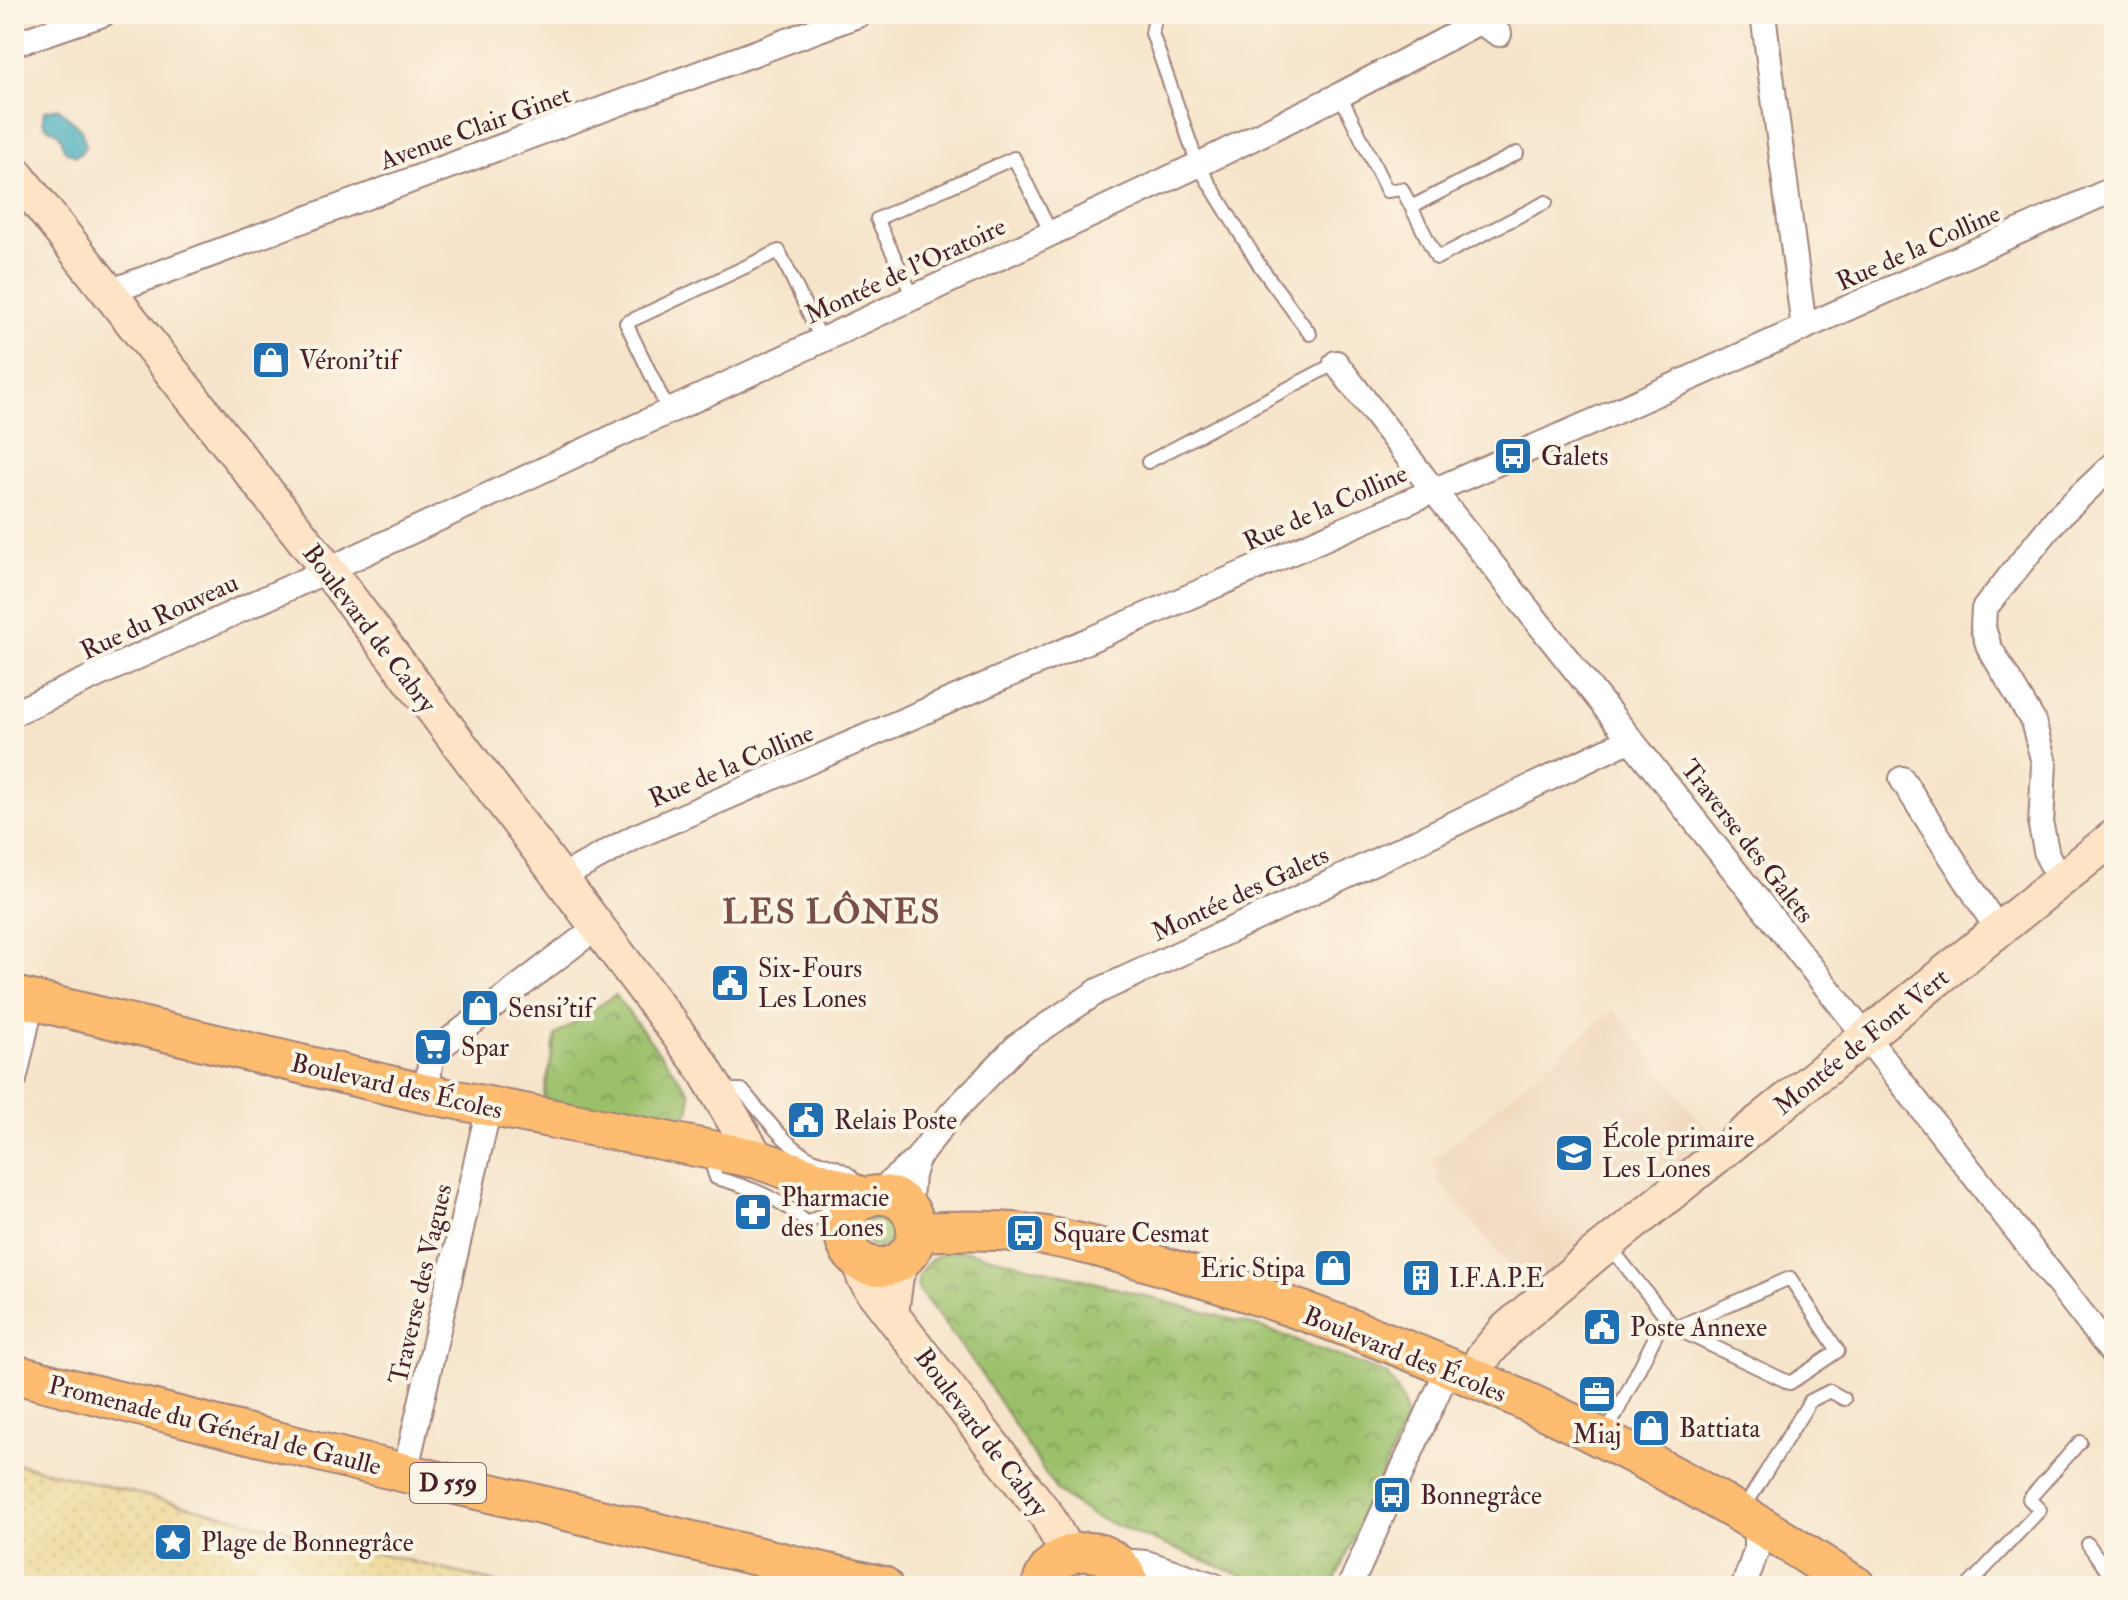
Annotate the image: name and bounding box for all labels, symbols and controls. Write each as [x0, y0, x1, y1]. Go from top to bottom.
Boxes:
street label: Avenue Clair Ginet [375, 79, 575, 178]
street label: Rue de la Colline [1831, 197, 2005, 298]
street label: Montée de l'Oratoire [800, 210, 1011, 332]
shop icon: Véroni'tif [250, 339, 292, 381]
place label: Véroni'tif [299, 345, 402, 377]
bus stop icon: Galets [1492, 435, 1534, 477]
place label: Galets [1541, 441, 1608, 473]
street label: Rue de la Colline [1238, 457, 1412, 558]
street label: Boulevard de Cabry [295, 538, 443, 720]
street label: Rue du Rouveau [76, 566, 243, 667]
street label: Rue de la Colline [644, 717, 819, 815]
street label: Traverse des Galets [1673, 754, 1821, 930]
street label: Montée des Galets [1147, 839, 1334, 949]
district label: LES LÔNES [723, 890, 941, 934]
place label: Six-Fours Les Lones [758, 953, 867, 1015]
street label: Montée de Font Vert [1768, 961, 1956, 1122]
public building icon: Six-Fours Les Lones [709, 962, 751, 1004]
shop icon: Sensi'tif [459, 987, 501, 1029]
place label: Sensi'tif [508, 993, 596, 1025]
supermarket icon: Spar [412, 1026, 454, 1068]
place label: Spar [461, 1032, 509, 1065]
street label: Boulevard des Écoles [288, 1045, 506, 1127]
public building icon: Relais Poste [785, 1099, 827, 1141]
place label: Relais Poste [834, 1105, 957, 1137]
place label: École primaire Les Lones [1602, 1121, 1754, 1185]
school or university icon: École primaire Les Lones [1553, 1132, 1595, 1174]
street label: Traverse des Vagues [382, 1181, 460, 1387]
place label: Pharmacie des Lones [781, 1182, 889, 1244]
pharmacy icon: Pharmacie des Lones [732, 1191, 774, 1233]
bus stop icon: Square Cesmat [1004, 1212, 1046, 1254]
place label: Square Cesmat [1053, 1218, 1209, 1250]
shop icon: Eric Stipa [1312, 1247, 1354, 1289]
place label: Eric Stipa [1200, 1253, 1305, 1286]
building icon: I.F.A.P.E [1400, 1257, 1442, 1299]
place label: I.F.A.P.E [1449, 1263, 1544, 1295]
street label: Boulevard des Écoles [1299, 1298, 1512, 1410]
public building icon: Poste Annexe [1581, 1306, 1623, 1348]
place label: Poste Annexe [1630, 1312, 1767, 1344]
street label: Boulevard de Cabry [907, 1342, 1055, 1524]
street label: Promenade du Général de Gaulle [45, 1369, 385, 1483]
office icon: Miaj [1576, 1373, 1618, 1415]
shop icon: Battiata [1630, 1407, 1672, 1449]
place label: Battiata [1679, 1413, 1761, 1445]
place label: Miaj [1573, 1419, 1621, 1451]
road number: D 559 [410, 1463, 486, 1503]
bus stop icon: Bonnegrâce [1371, 1474, 1413, 1516]
place label: Bonnegrâce [1420, 1480, 1542, 1512]
place icon: Plage de Bonnegrâce [152, 1521, 194, 1563]
place label: Plage de Bonnegrâce [201, 1527, 414, 1559]

